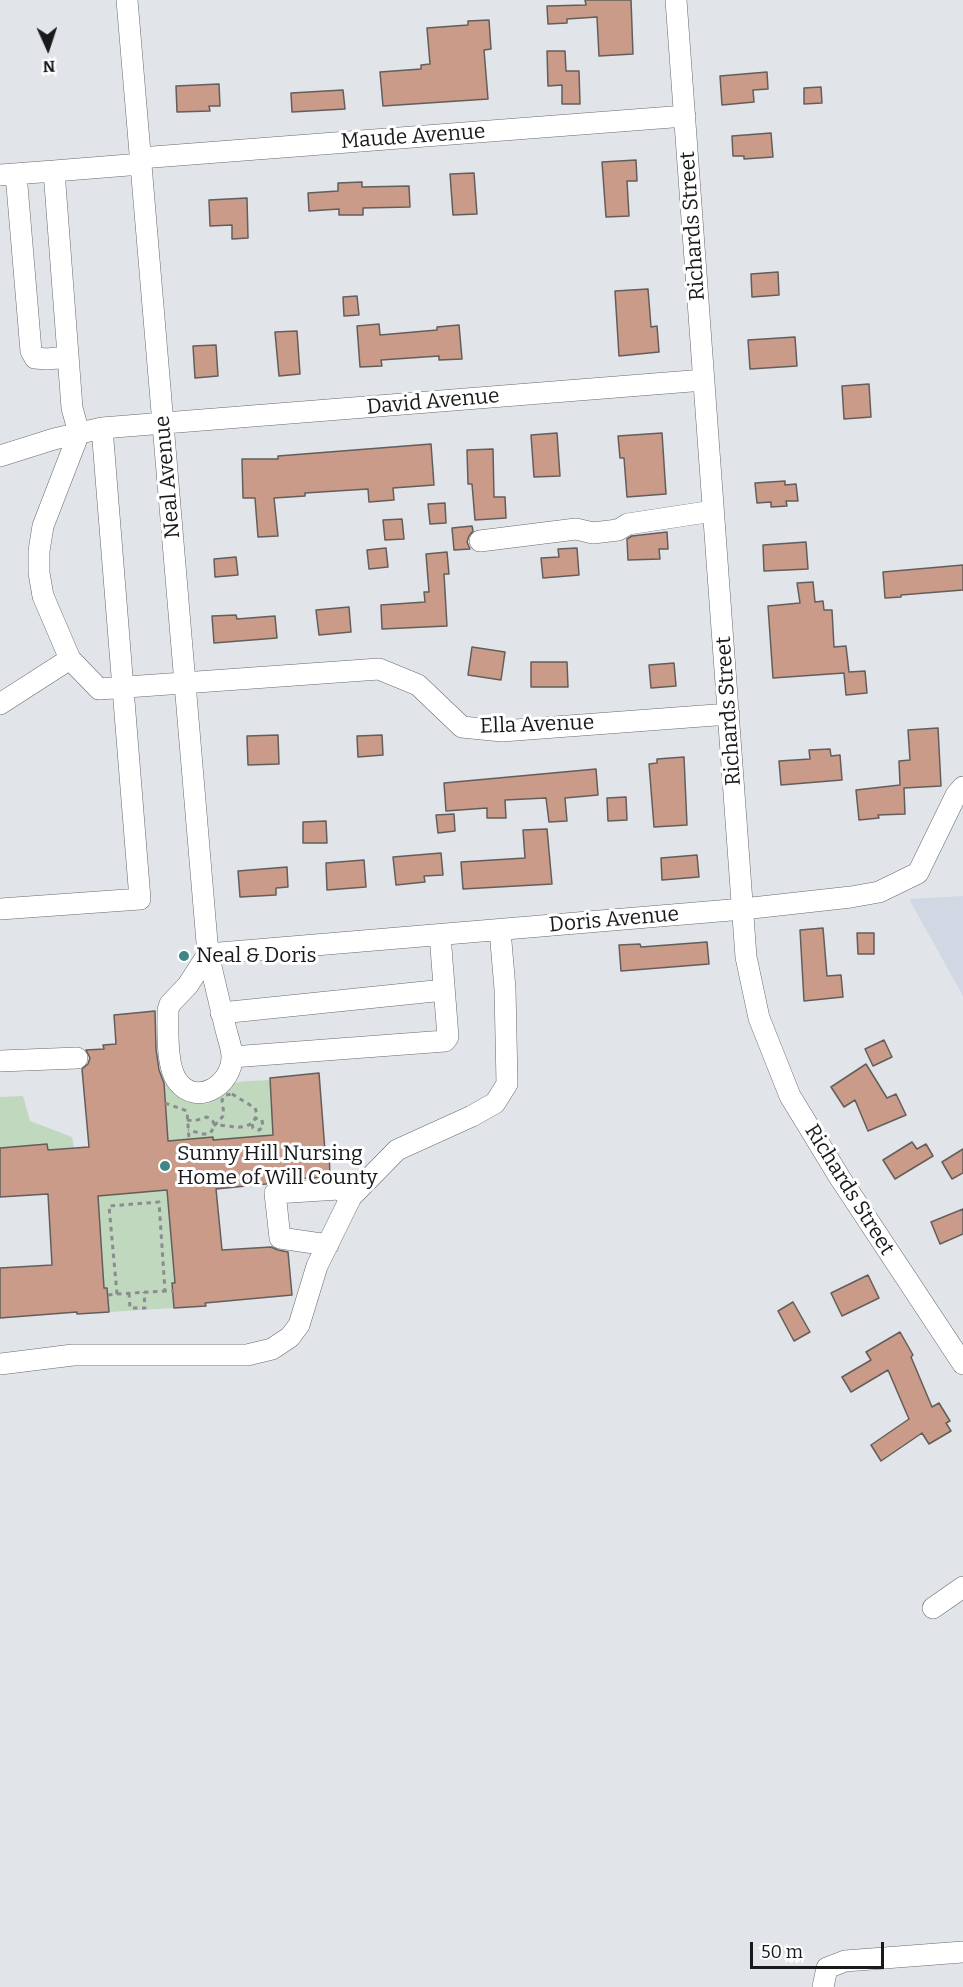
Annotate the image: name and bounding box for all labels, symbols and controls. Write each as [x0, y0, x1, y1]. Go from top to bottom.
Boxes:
north arrow [18, 18, 78, 78]
text: N [42, 57, 56, 76]
street label: Maude Avenue [340, 119, 486, 155]
street label: Richards Street [675, 151, 711, 301]
street label: David Avenue [366, 384, 500, 420]
street label: Neal Avenue [150, 414, 186, 540]
street label: Richards Street [711, 636, 747, 786]
street label: Ella Avenue [479, 710, 595, 740]
street label: Doris Avenue [548, 902, 680, 938]
place label: Neal & Doris [196, 943, 317, 969]
marker: Neal & Doris [177, 949, 191, 963]
street label: Richards Street [799, 1120, 899, 1260]
place label: Sunny Hill Nursing Home of Will County [177, 1141, 378, 1191]
marker: Sunny Hill Nursing Home of Will County [158, 1159, 172, 1173]
scale bar [753, 1930, 886, 1968]
text: 50 m [761, 1941, 803, 1963]

